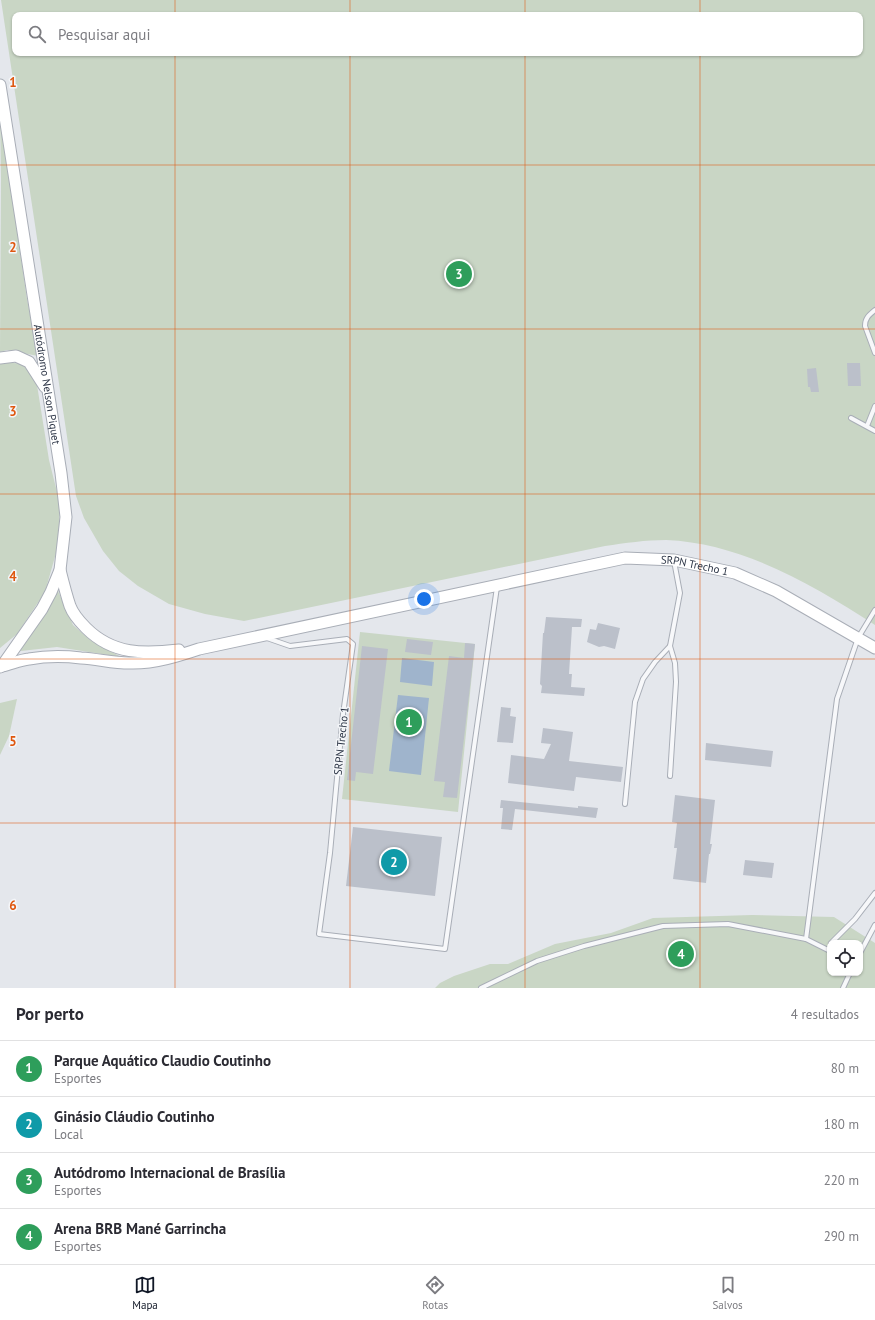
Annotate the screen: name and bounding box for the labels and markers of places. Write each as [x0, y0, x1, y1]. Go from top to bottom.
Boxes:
pin: 3 [446, 259, 472, 289]
pin: 1 [396, 707, 422, 737]
pin: 2 [381, 847, 407, 877]
pin: 4 [668, 939, 694, 969]

